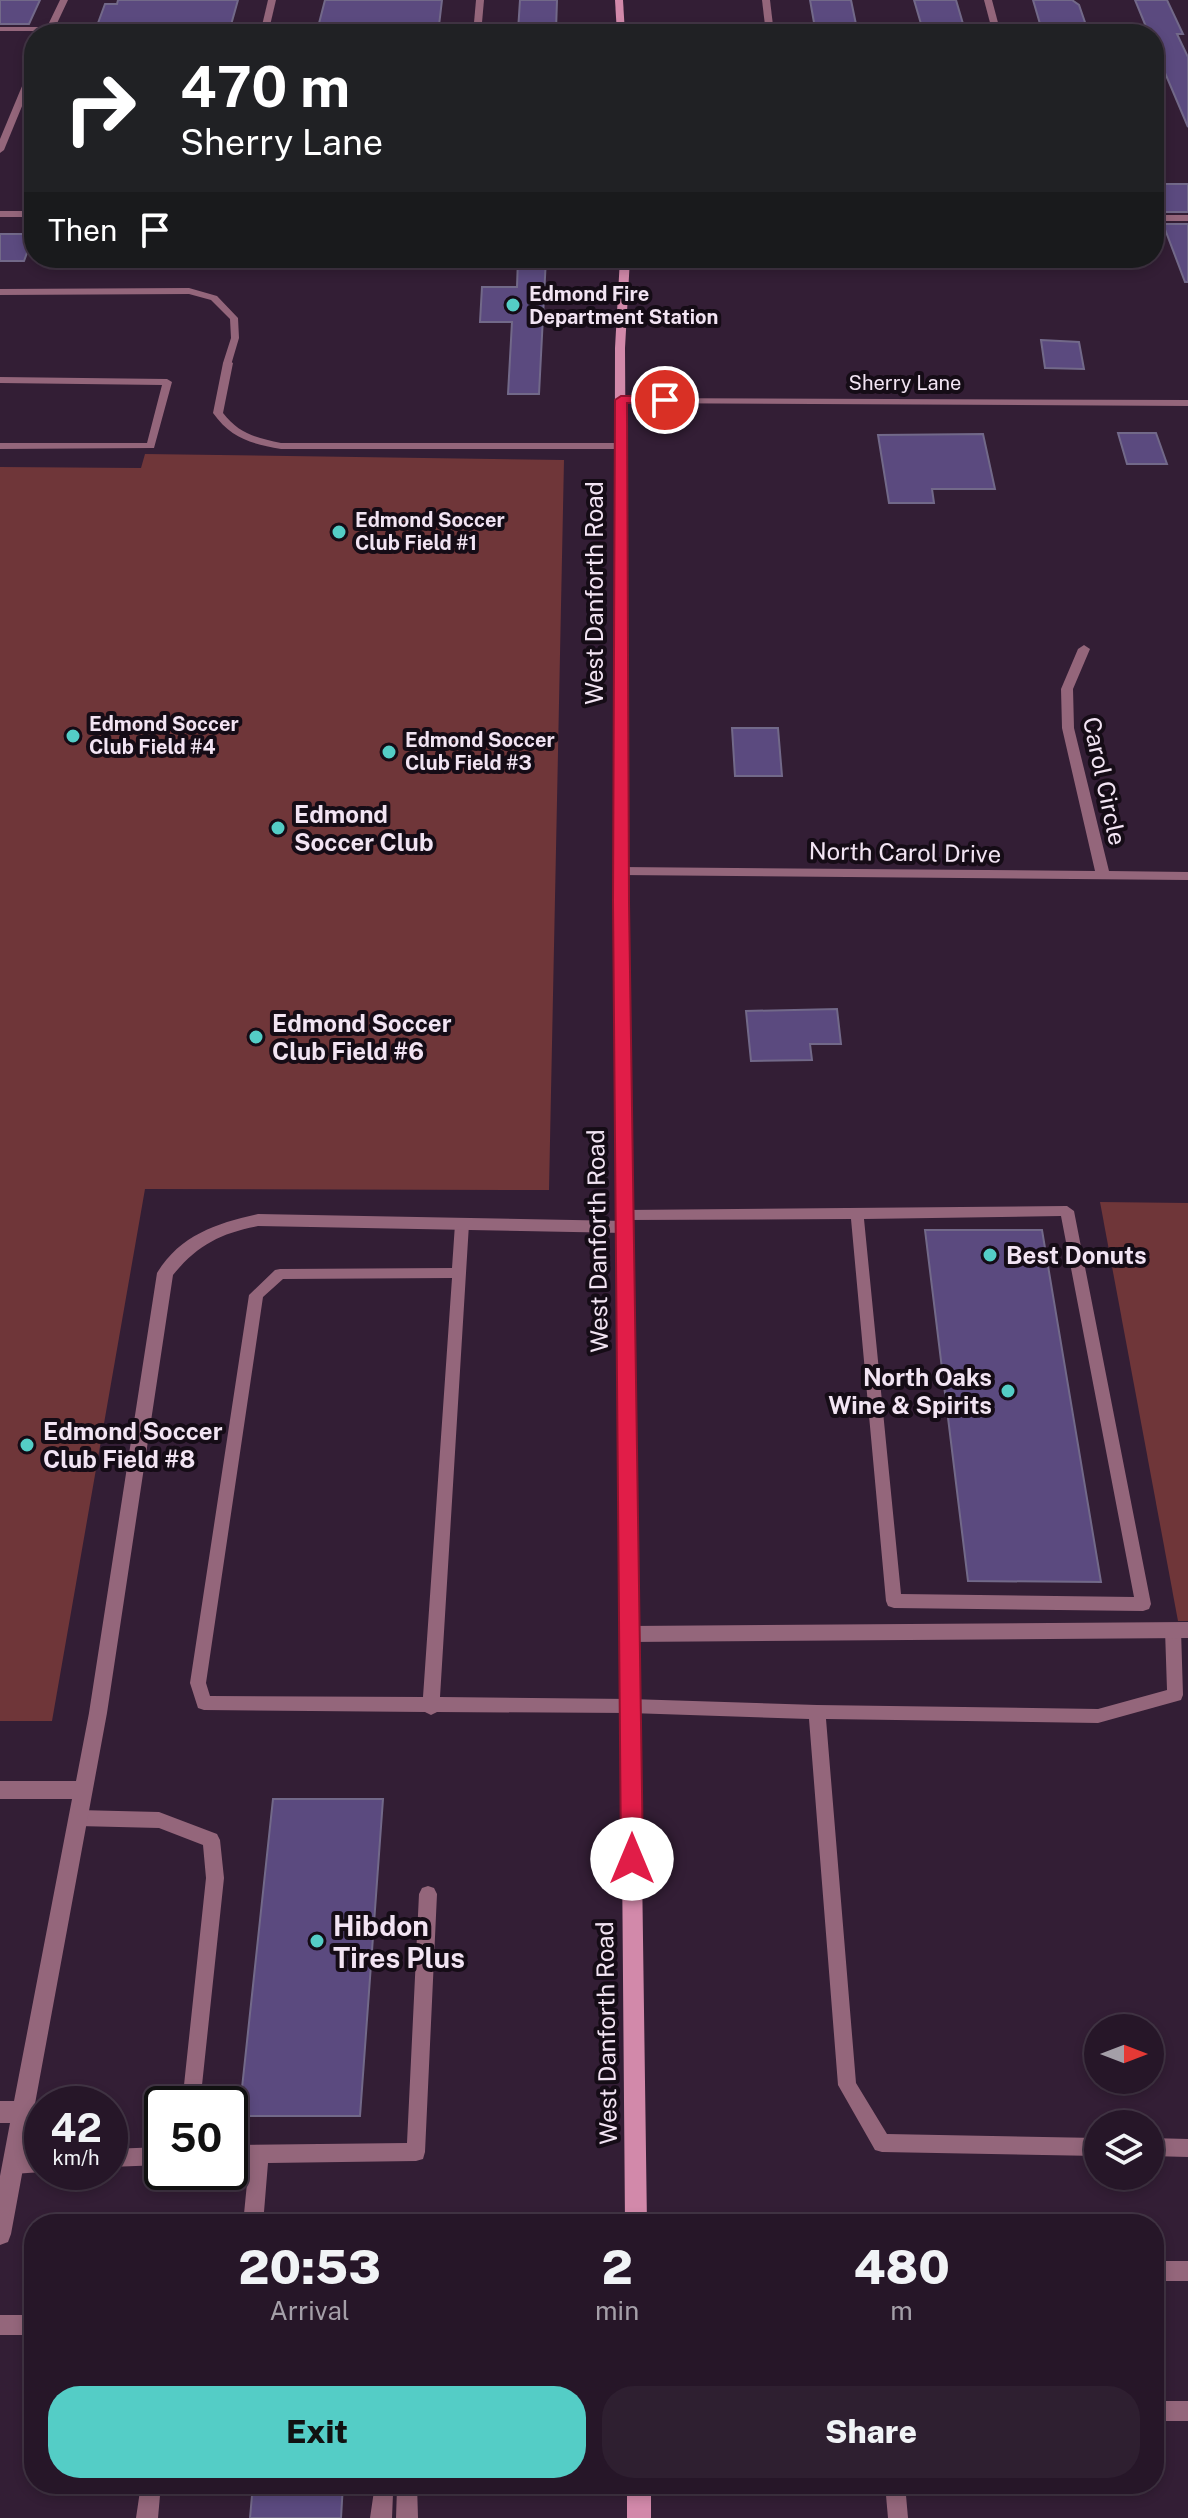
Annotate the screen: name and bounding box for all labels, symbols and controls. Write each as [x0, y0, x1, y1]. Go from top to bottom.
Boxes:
text: 470 m [180, 54, 350, 120]
icon: right [48, 56, 152, 160]
text: Sherry Lane [180, 121, 383, 163]
icon: arrive [133, 208, 177, 252]
text: Then [48, 212, 117, 248]
place label: Edmond Fire Department Station [529, 282, 718, 329]
marker: Edmond Fire Department Station [504, 296, 522, 314]
pin [631, 366, 699, 434]
street label: Sherry Lane [849, 371, 961, 395]
icon: arrive [643, 378, 687, 422]
street label: West Danforth Road [580, 481, 608, 705]
place label: Edmond Soccer Club Field #1 [355, 508, 505, 555]
marker: Edmond Soccer Club Field #1 [330, 523, 348, 541]
place label: Edmond Soccer Club Field #4 [89, 712, 239, 759]
street label: Carol Circle [1078, 714, 1132, 848]
marker: Edmond Soccer Club Field #4 [64, 727, 82, 745]
place label: Edmond Soccer Club Field #3 [405, 728, 555, 775]
marker: Edmond Soccer Club Field #3 [380, 743, 398, 761]
place label: Edmond Soccer Club [294, 800, 434, 856]
marker: Edmond Soccer Club [269, 819, 287, 837]
street label: North Carol Drive [809, 836, 1001, 868]
place label: Edmond Soccer Club Field #6 [272, 1009, 452, 1065]
marker: Edmond Soccer Club Field #6 [247, 1028, 265, 1046]
street label: West Danforth Road [581, 1129, 613, 1353]
place label: Best Donuts [1006, 1241, 1147, 1269]
marker: Best Donuts [981, 1246, 999, 1264]
place label: North Oaks Wine & Spirits [828, 1363, 992, 1419]
marker: North Oaks Wine & Spirits [999, 1382, 1017, 1400]
place label: Edmond Soccer Club Field #8 [43, 1417, 223, 1473]
marker: Edmond Soccer Club Field #8 [18, 1436, 36, 1454]
position arrow [590, 1817, 674, 1901]
place label: Hibdon Tires Plus [333, 1909, 465, 1974]
street label: West Danforth Road [590, 1921, 622, 2145]
marker: Hibdon Tires Plus [308, 1932, 326, 1950]
north arrow [1084, 2014, 1164, 2094]
map controls [1084, 2014, 1164, 2190]
speed limit sign: 50 [144, 2086, 248, 2190]
text: 42 [50, 2104, 102, 2151]
button: layers [1084, 2110, 1164, 2190]
text: km/h [52, 2146, 100, 2170]
text: 20:53 [238, 2238, 381, 2295]
text: 2 [601, 2238, 633, 2295]
text: 480 [853, 2238, 950, 2295]
text: Arrival [269, 2295, 350, 2326]
text: min [595, 2295, 639, 2326]
text: m [890, 2295, 913, 2326]
button: Exit [48, 2386, 586, 2478]
button: Share [602, 2386, 1140, 2478]

